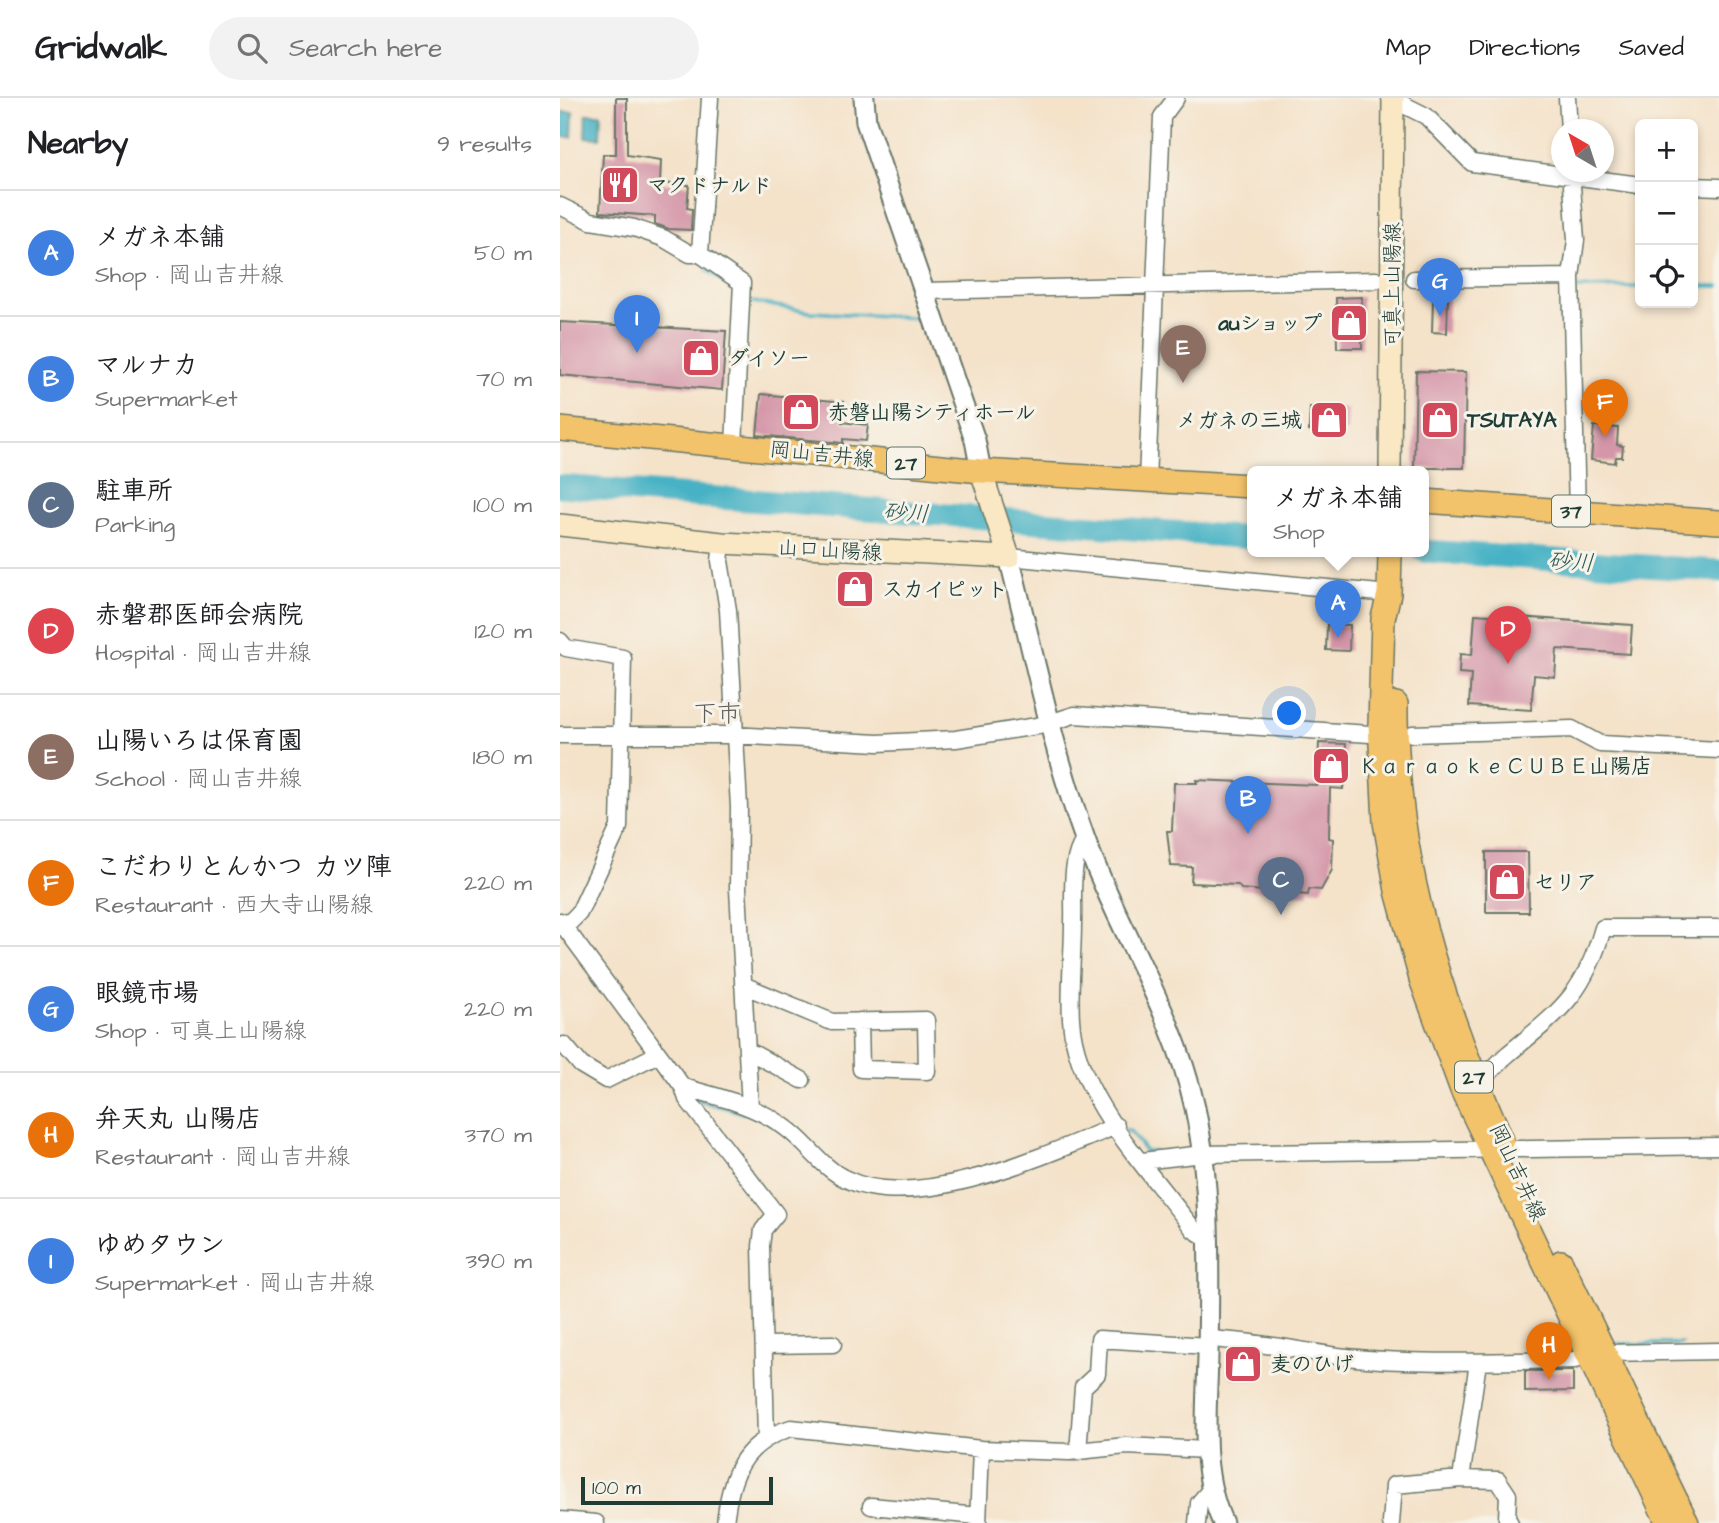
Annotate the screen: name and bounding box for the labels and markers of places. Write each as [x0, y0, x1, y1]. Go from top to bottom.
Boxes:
restaurant icon: マクドナルド [599, 164, 641, 206]
place label: マクドナルド [647, 171, 772, 200]
pin: G [1417, 258, 1463, 316]
pin: I [614, 295, 660, 353]
shop icon: auショップ [1328, 302, 1370, 344]
place label: auショップ [1217, 309, 1322, 338]
pin: E [1160, 325, 1206, 383]
shop icon: ダイソー [680, 337, 722, 379]
place label: ダイソー [728, 344, 810, 373]
pin: F [1582, 379, 1628, 437]
shop icon: 赤磐山陽シティホール [780, 391, 822, 433]
place label: 赤磐山陽シティホール [828, 398, 1036, 427]
shop icon: メガネの三城 [1308, 399, 1350, 441]
shop icon: TSUTAYA [1419, 399, 1461, 441]
place label: メガネの三城 [1176, 406, 1302, 435]
place label: TSUTAYA [1466, 406, 1557, 435]
shop icon: スカイピット [834, 568, 876, 610]
place label: スカイピット [882, 575, 1008, 604]
pin: A [1315, 580, 1361, 638]
pin: D [1485, 606, 1531, 664]
shop icon: ＫａｒａｏｋｅＣＵＢＥ山陽店 [1310, 745, 1352, 787]
place label: ＫａｒａｏｋｅＣＵＢＥ山陽店 [1358, 752, 1652, 781]
pin: B [1225, 776, 1271, 834]
pin: C [1258, 857, 1304, 915]
shop icon: セリア [1486, 861, 1528, 903]
place label: セリア [1534, 868, 1597, 897]
pin: H [1526, 1322, 1572, 1380]
shop icon: 麦のひげ [1222, 1343, 1264, 1385]
place label: 麦のひげ [1270, 1350, 1354, 1379]

